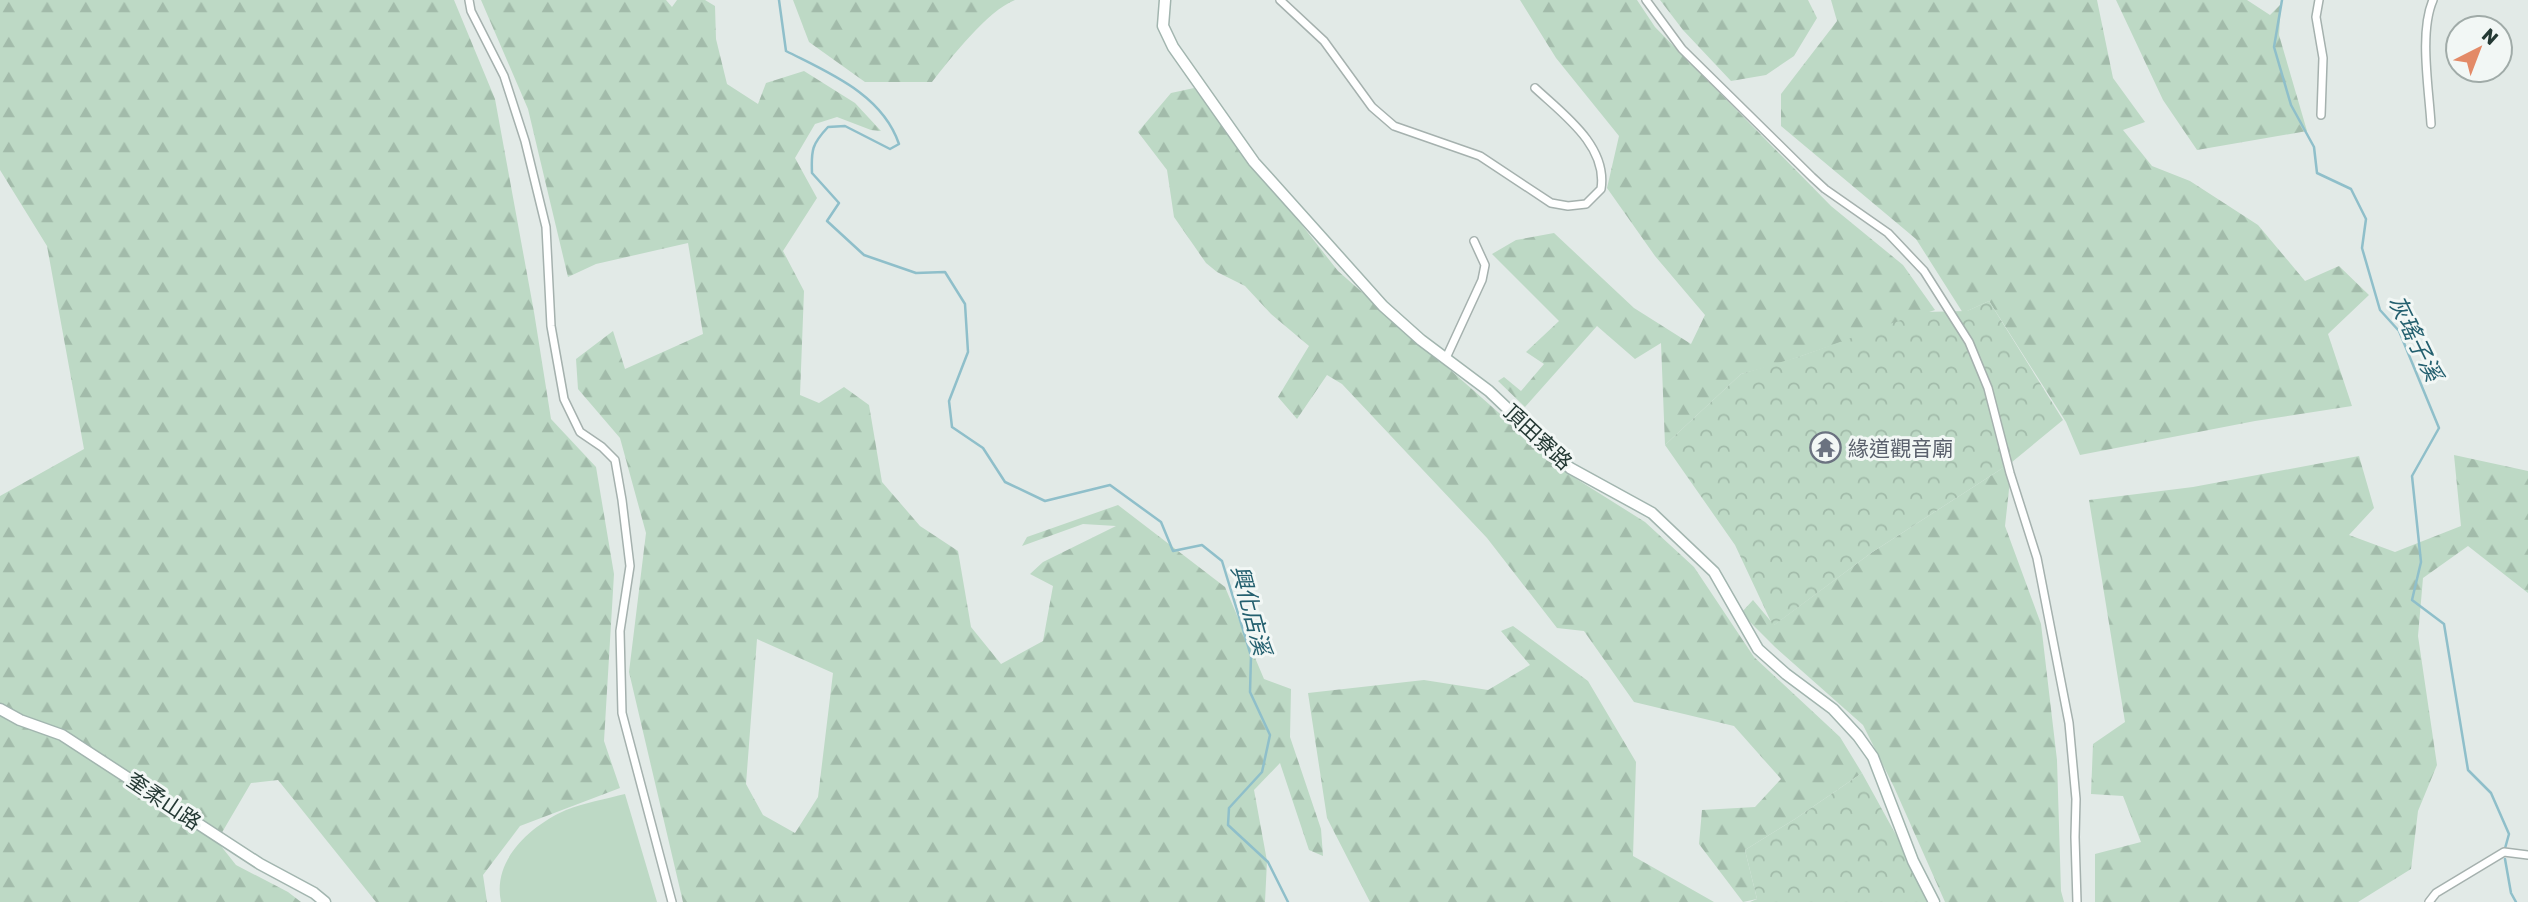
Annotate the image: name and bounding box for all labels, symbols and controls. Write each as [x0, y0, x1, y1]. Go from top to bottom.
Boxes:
north arrow [2444, 14, 2514, 84]
text: N [2477, 24, 2503, 50]
water label: 灰瑤子溪 [2382, 291, 2449, 388]
street label: 頂田寮路 [1499, 399, 1577, 475]
temple icon: 緣道觀音廟 [1808, 431, 1842, 465]
place label: 緣道觀音廟 [1848, 436, 1953, 461]
water label: 興化店溪 [1226, 562, 1277, 661]
street label: 奎柔山路 [122, 767, 206, 835]

